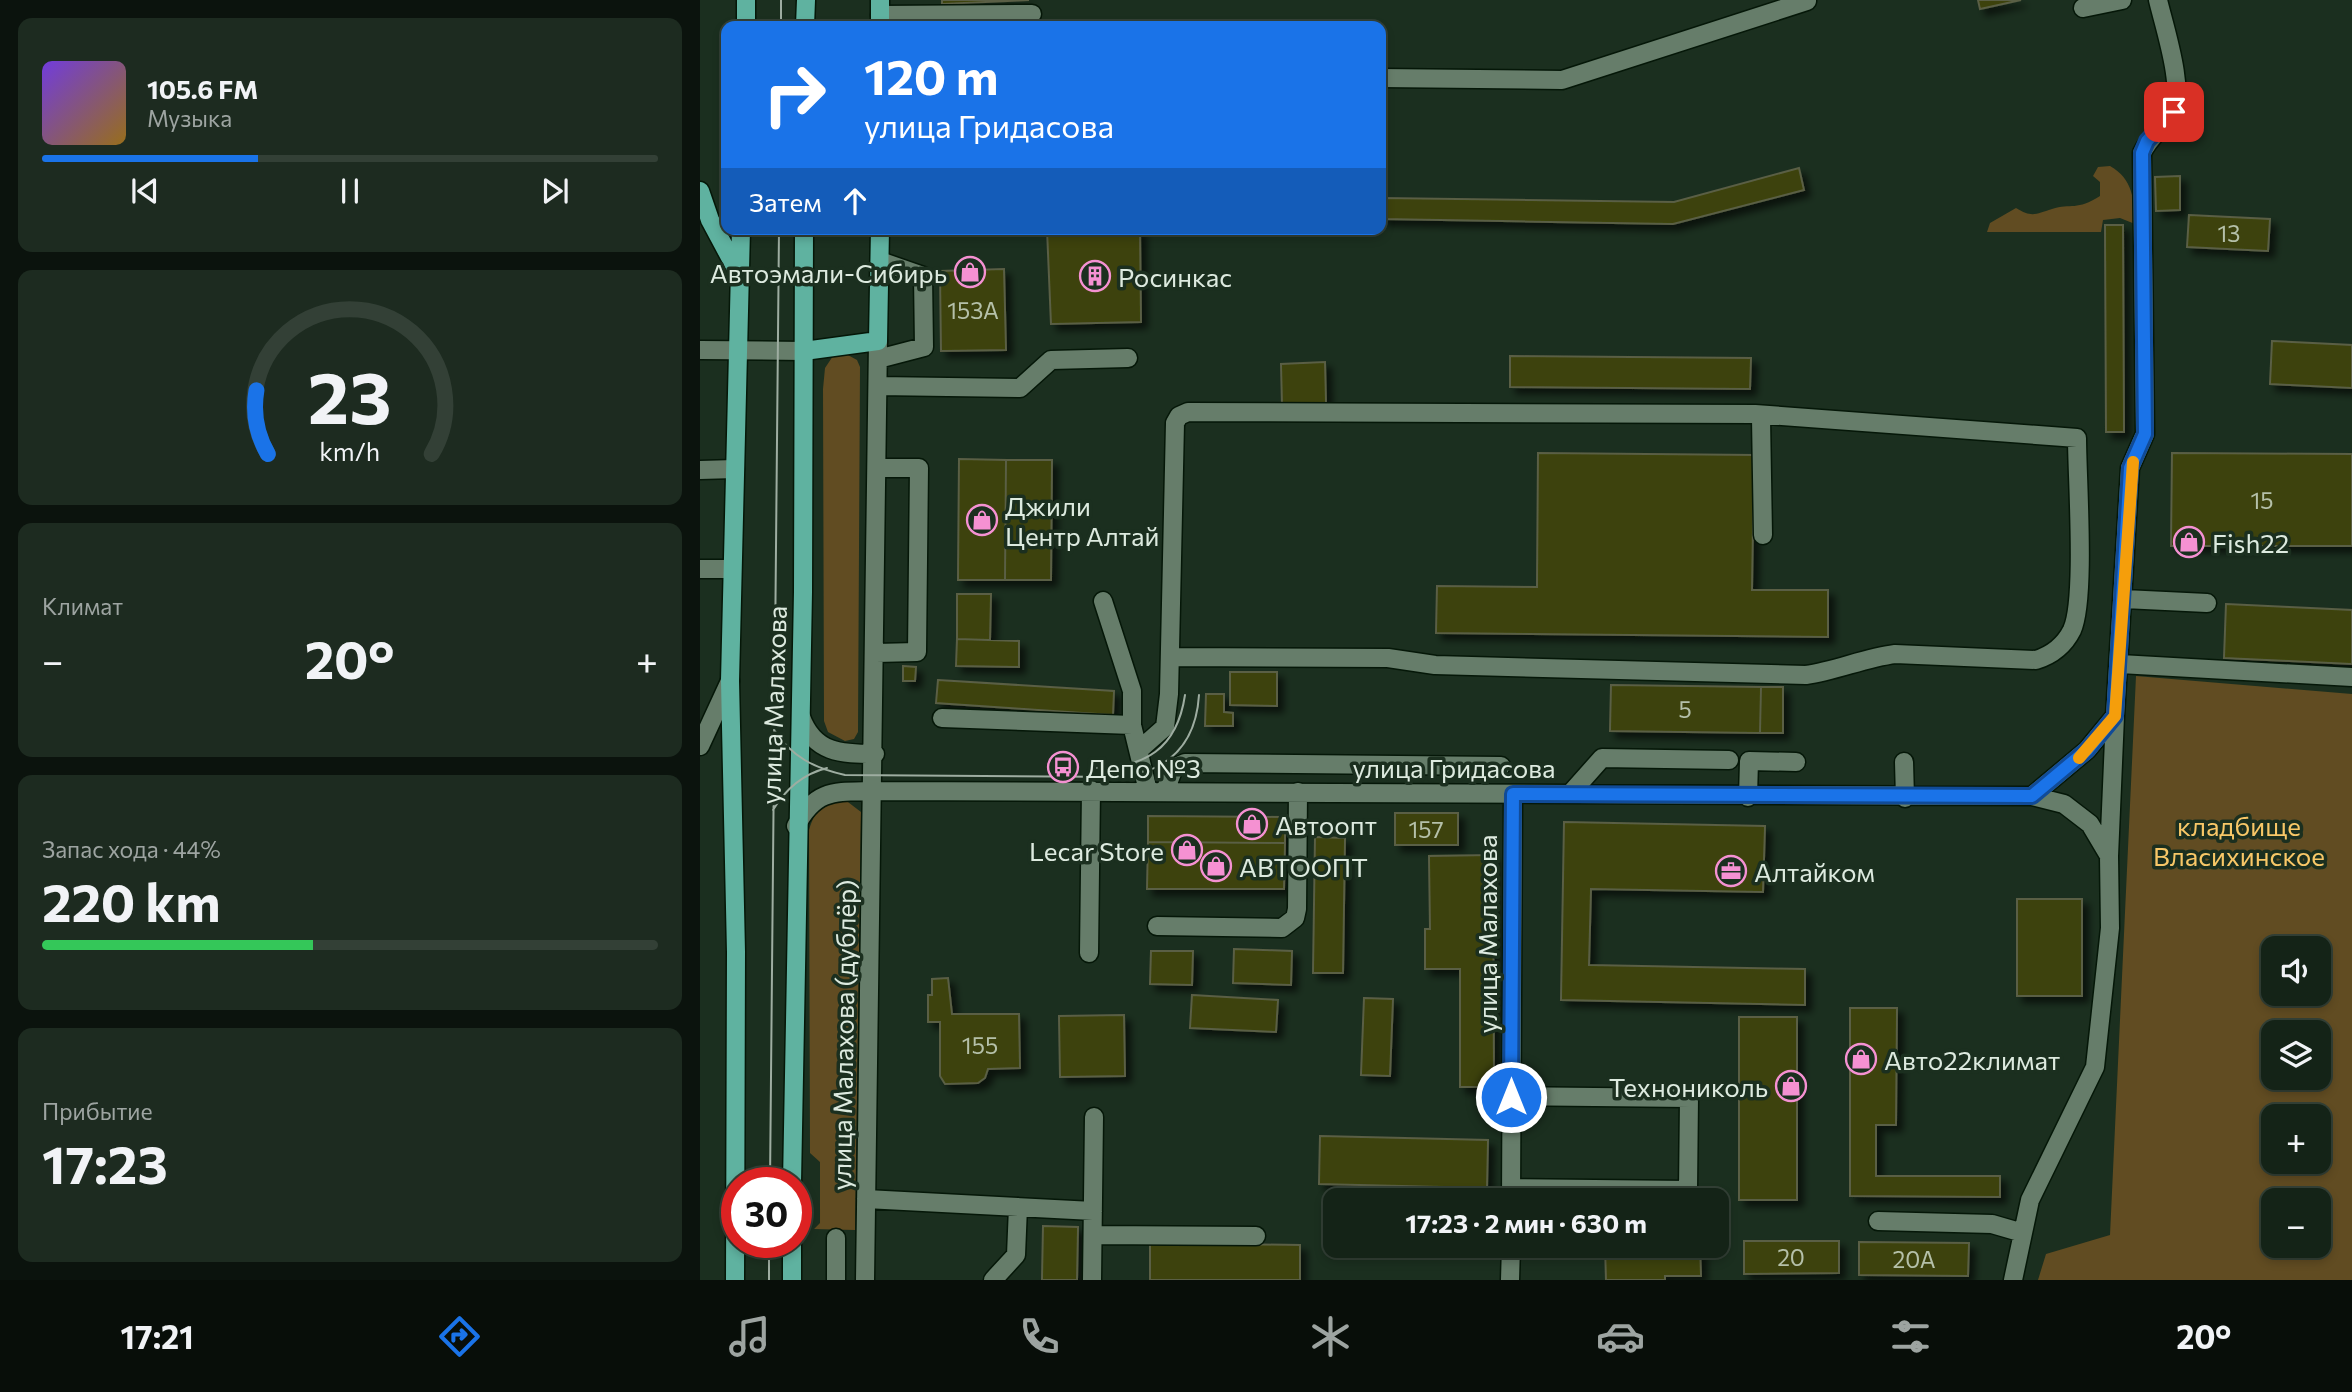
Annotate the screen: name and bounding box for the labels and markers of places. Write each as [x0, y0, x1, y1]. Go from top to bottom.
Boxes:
pin [2144, 82, 2204, 142]
shop icon: Автоэмали-Сибирь [953, 255, 987, 289]
place label: Автоэмали-Сибирь [710, 257, 947, 288]
building icon: Росинкас [1078, 259, 1112, 293]
place label: Росинкас [1118, 261, 1232, 292]
place label: Джили Центр Алтай [1005, 490, 1159, 551]
shop icon: Джили Центр Алтай [965, 503, 999, 537]
shop icon: Fish22 [2172, 525, 2206, 559]
place label: Fish22 [2212, 527, 2289, 558]
bus stop icon: Депо №3 [1046, 750, 1080, 784]
place label: Депо №3 [1086, 752, 1201, 783]
shop icon: Автоопт [1235, 807, 1269, 841]
place label: Автоопт [1275, 809, 1377, 840]
shop icon: Lecar Store [1170, 833, 1204, 867]
place label: Lecar Store [1029, 835, 1164, 866]
shop icon: АВТООПТ [1199, 849, 1233, 883]
place label: АВТООПТ [1239, 851, 1368, 882]
office icon: Алтайком [1714, 854, 1748, 888]
place label: Алтайком [1754, 856, 1875, 887]
shop icon: Авто22климат [1844, 1042, 1878, 1076]
place label: Авто22климат [1884, 1044, 2060, 1075]
shop icon: Технониколь [1774, 1069, 1808, 1103]
place label: Технониколь [1609, 1071, 1768, 1102]

